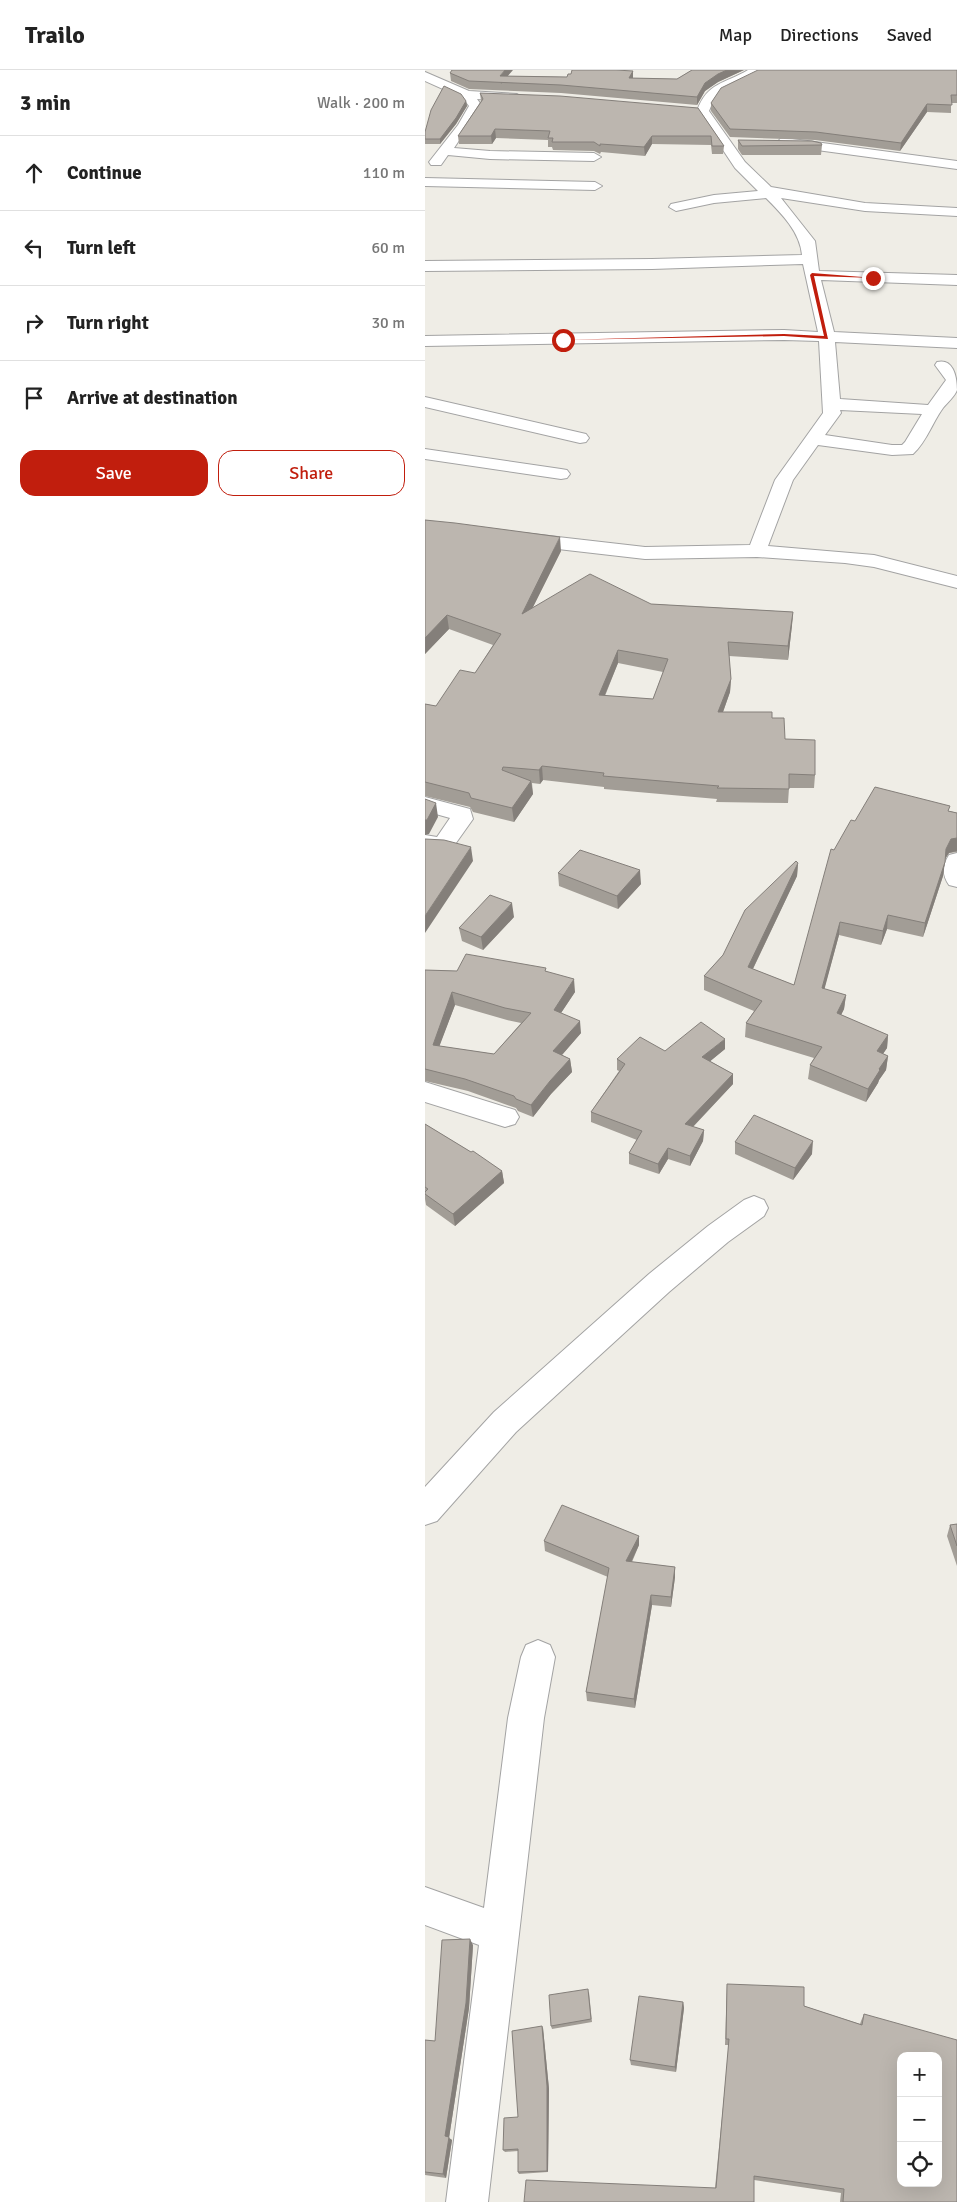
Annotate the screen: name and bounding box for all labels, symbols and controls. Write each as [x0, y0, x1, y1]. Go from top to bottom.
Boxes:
text: Trailo [25, 20, 85, 50]
text: Map [719, 24, 752, 46]
text: Directions [780, 24, 859, 46]
text: Saved [887, 24, 932, 46]
text: 3 min [20, 90, 71, 116]
text: Walk · 200 m [317, 93, 405, 113]
icon: ahead [20, 159, 48, 187]
text: Continue [67, 161, 142, 185]
text: 110 m [363, 163, 405, 183]
icon: left [20, 234, 48, 262]
text: Turn left [67, 236, 136, 260]
text: 60 m [371, 238, 405, 258]
route end [862, 267, 885, 290]
icon: right [20, 309, 48, 337]
text: Turn right [67, 311, 149, 335]
text: 30 m [371, 313, 405, 333]
route start [552, 329, 575, 352]
icon: arrive [20, 384, 48, 412]
text: Arrive at destination [67, 386, 238, 410]
button: Save [20, 450, 208, 496]
button: Share [218, 450, 405, 496]
map controls [897, 2052, 942, 2187]
button: + [897, 2052, 942, 2097]
button: − [897, 2097, 942, 2142]
button: locate [897, 2142, 942, 2187]

